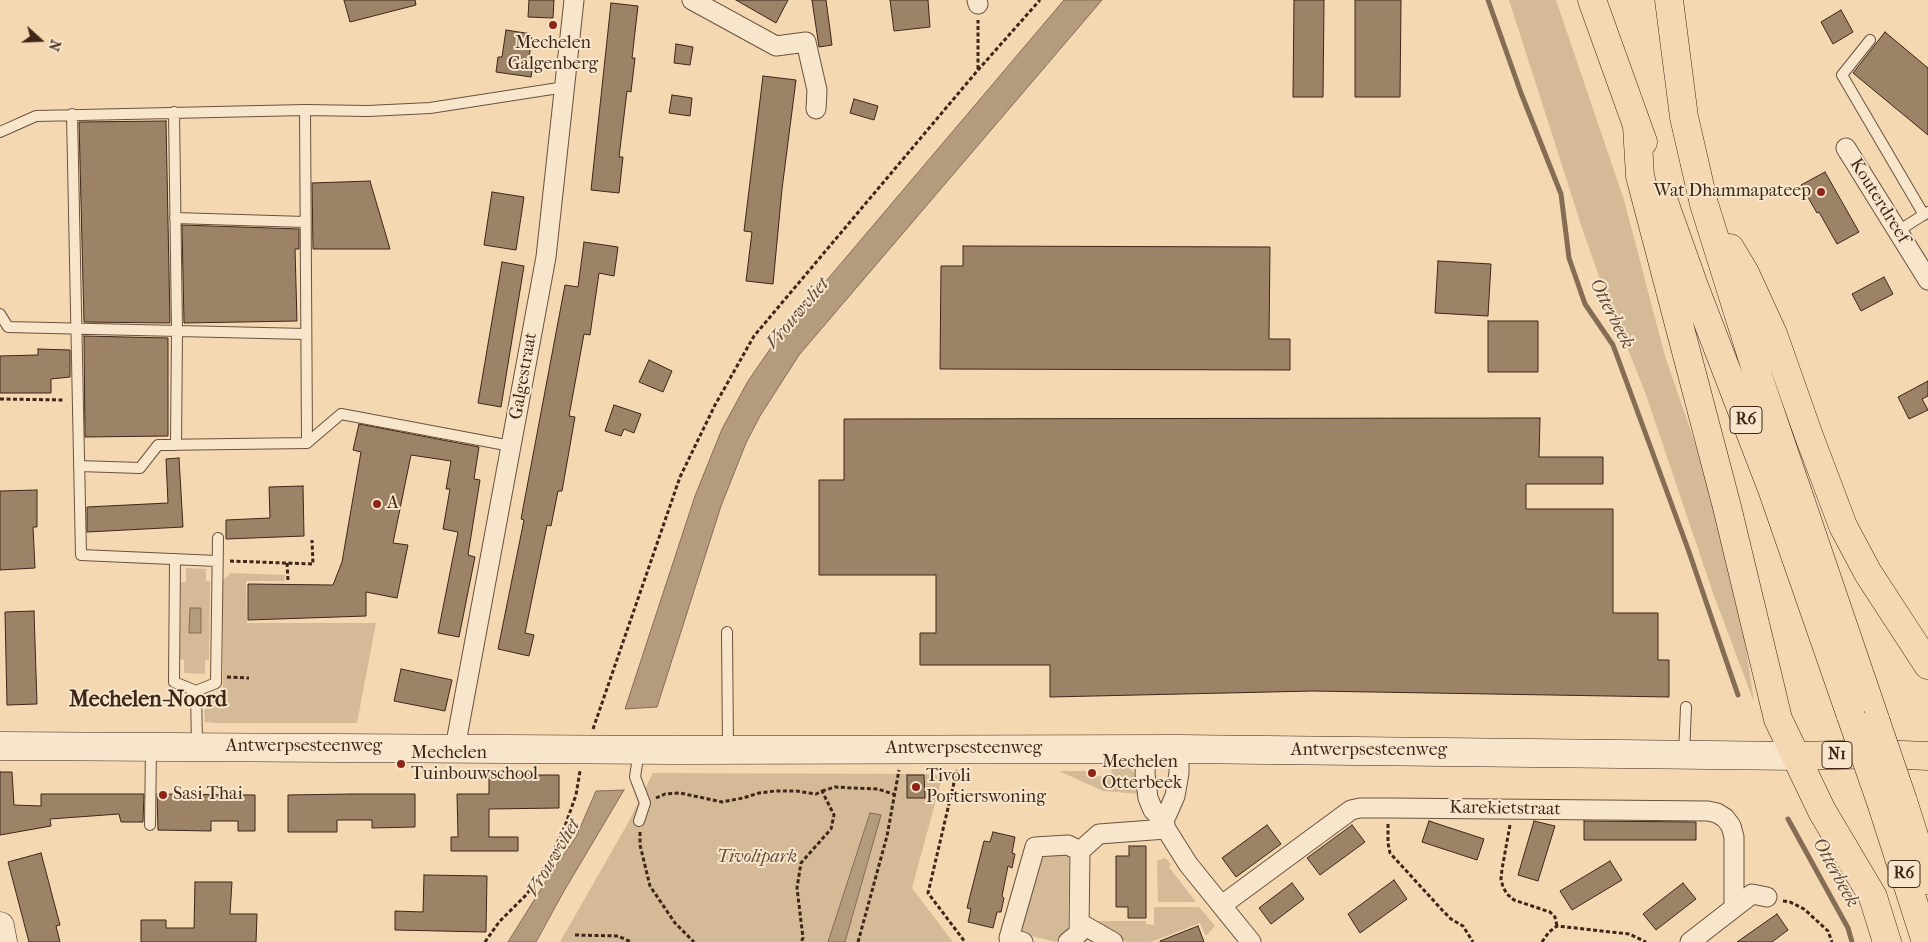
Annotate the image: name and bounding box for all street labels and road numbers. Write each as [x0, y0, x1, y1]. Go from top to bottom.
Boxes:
street label: Kouterdreef [1844, 155, 1914, 247]
street label: Galgestraat [506, 331, 542, 421]
road number: R6 [1730, 406, 1762, 434]
street label: Antwerpsesteenweg [226, 736, 382, 758]
street label: Antwerpsesteenweg [886, 738, 1042, 760]
street label: Antwerpsesteenweg [1291, 740, 1447, 762]
road number: N1 [1822, 742, 1852, 768]
street label: Karekietstraat [1449, 797, 1561, 821]
road number: R6 [1888, 861, 1920, 888]

